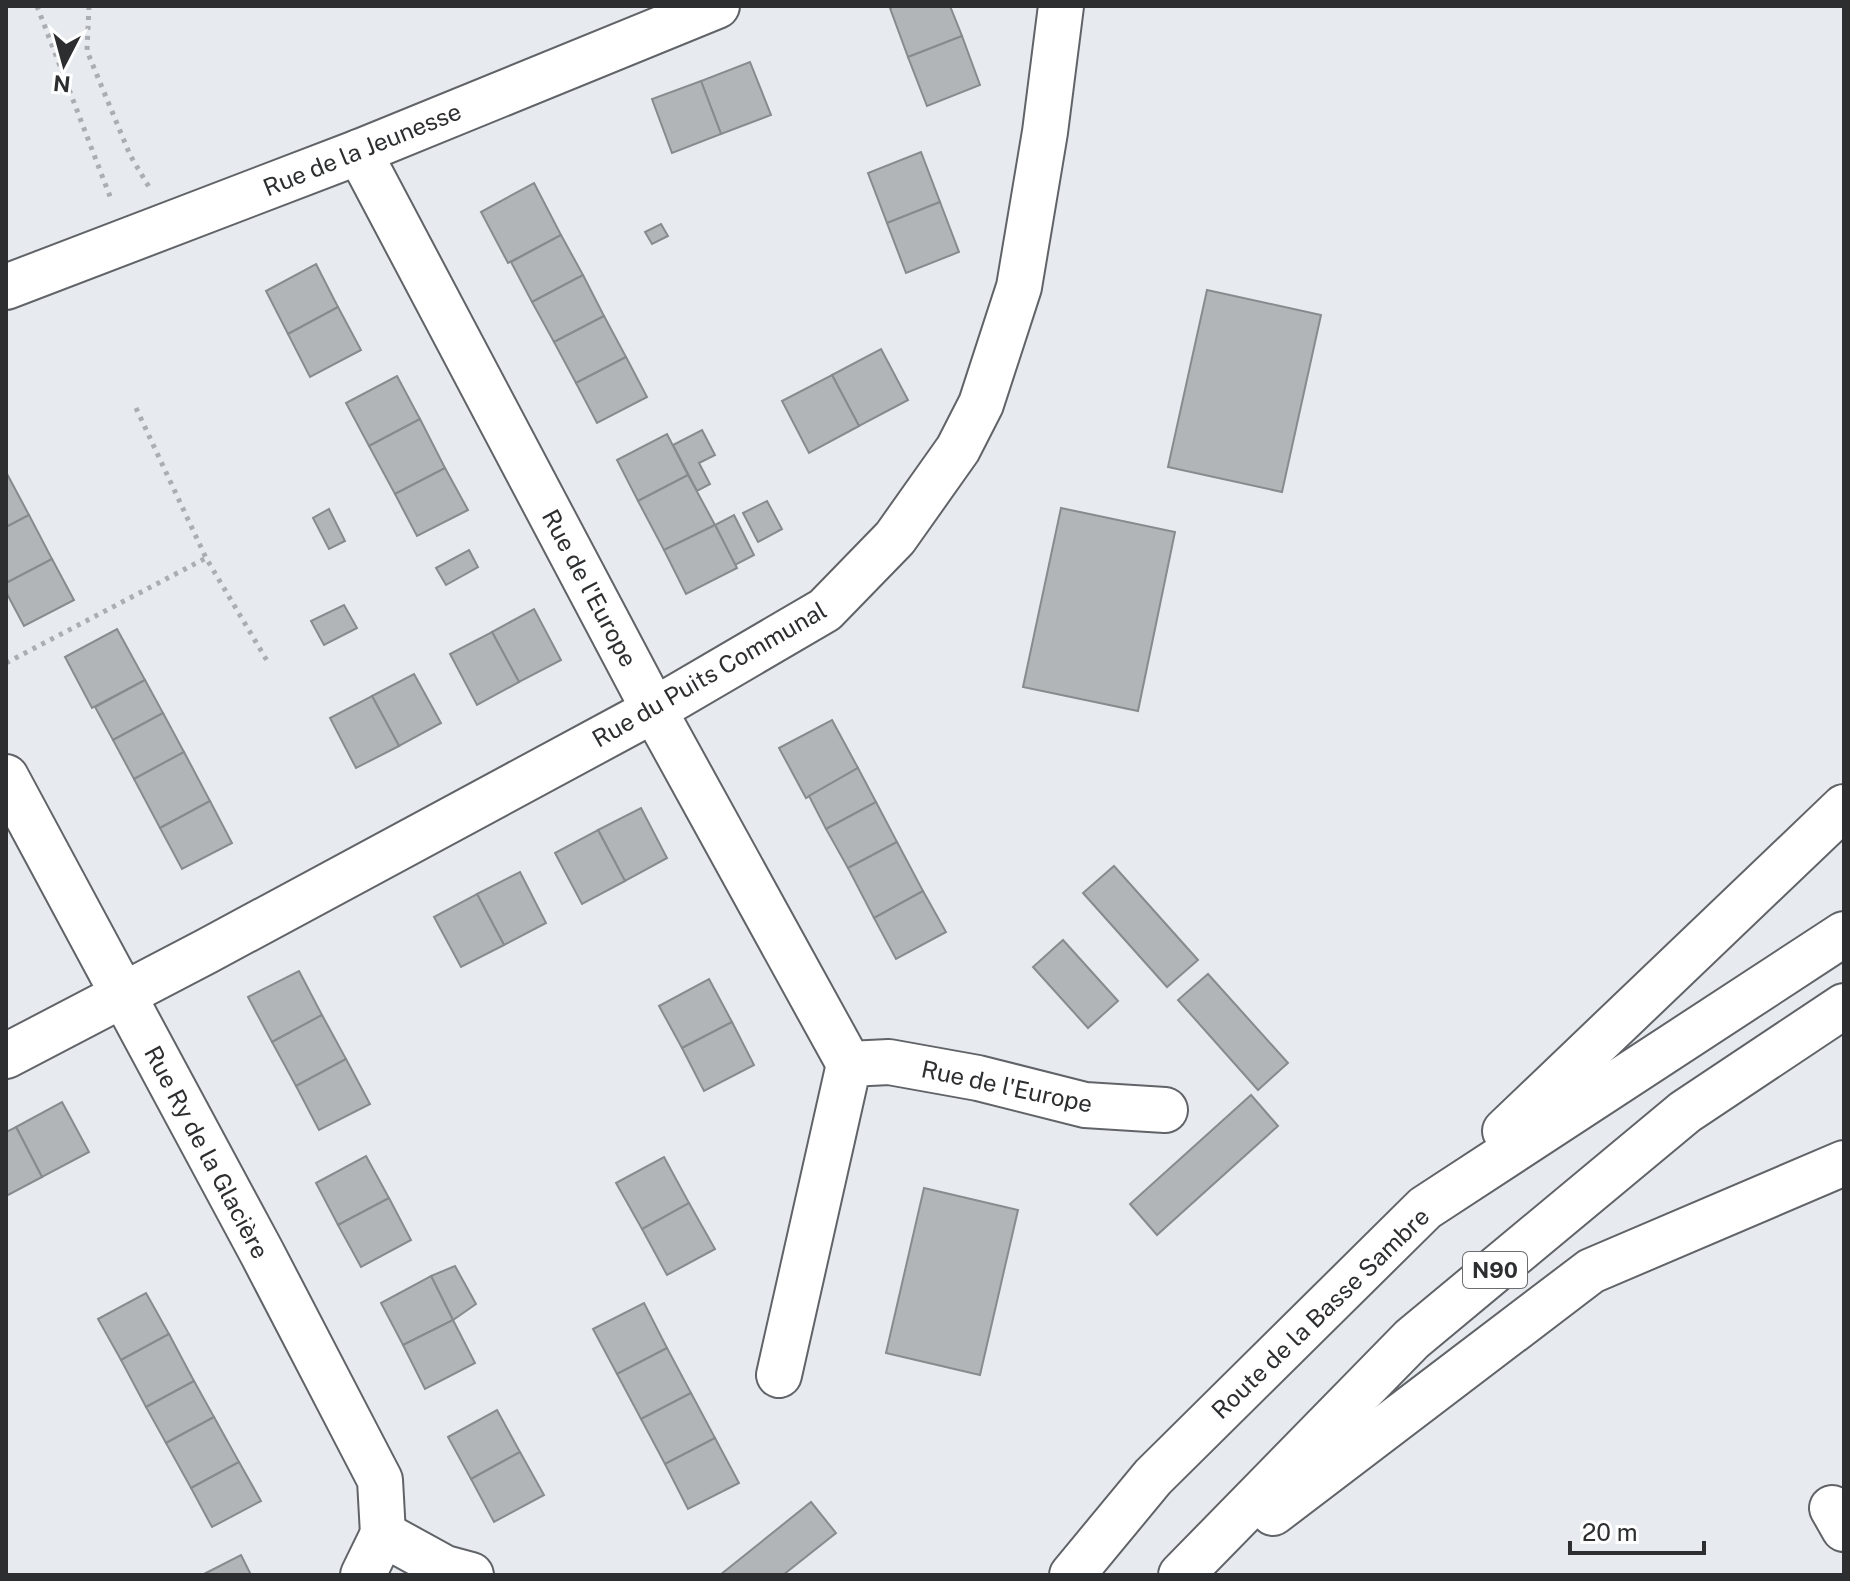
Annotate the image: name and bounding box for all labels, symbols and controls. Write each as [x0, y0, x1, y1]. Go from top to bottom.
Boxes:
north arrow [24, 24, 104, 104]
text: N [52, 70, 72, 98]
street label: Rue de la Jeunesse [259, 97, 465, 201]
street label: Rue de l'Europe [537, 505, 643, 671]
street label: Rue du Puits Communal [587, 596, 831, 752]
street label: Rue Ry de la Glacière [139, 1041, 275, 1263]
street label: Rue de l'Europe [919, 1054, 1095, 1118]
street label: Route de la Basse Sambre [1206, 1202, 1434, 1424]
road number: N90 [1463, 1252, 1527, 1288]
scale bar [1570, 1505, 1704, 1555]
text: 20 m [1582, 1518, 1638, 1546]

